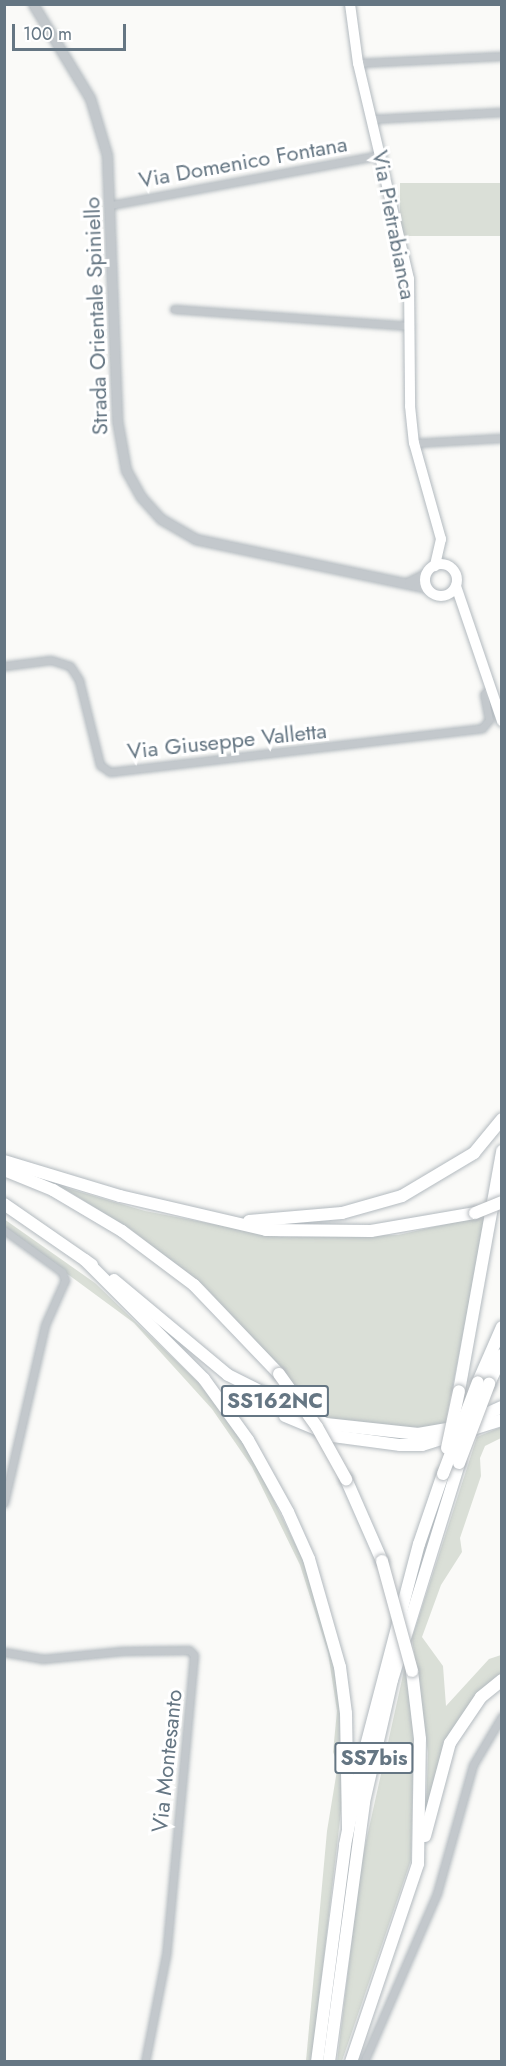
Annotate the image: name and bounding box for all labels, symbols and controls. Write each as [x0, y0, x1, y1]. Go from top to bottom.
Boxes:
scale bar [15, 12, 129, 50]
text: 100 m [23, 21, 72, 47]
street label: Via Domenico Fontana [137, 131, 349, 193]
street label: Via Pietrabianca [367, 148, 421, 302]
street label: Strada Orientale Spiniello [79, 196, 113, 436]
street label: Via Giuseppe Valletta [126, 717, 328, 765]
road number: SS162NC [220, 1383, 330, 1419]
street label: Via Montesanto [146, 1688, 188, 1834]
road number: SS7bis [334, 1740, 415, 1776]

